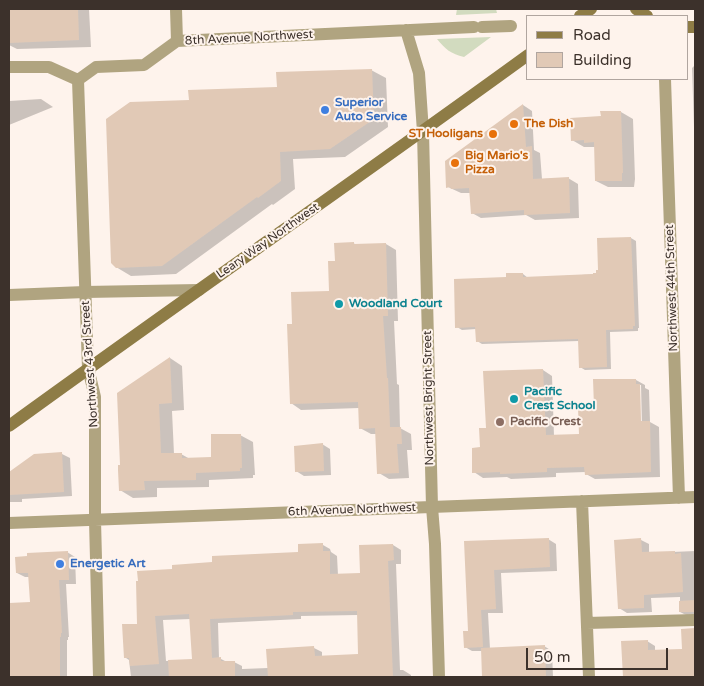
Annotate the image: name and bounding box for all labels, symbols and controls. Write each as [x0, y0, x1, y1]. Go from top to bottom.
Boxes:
legend [526, 15, 689, 80]
text: Road [573, 26, 611, 44]
street label: 8th Avenue Northwest [185, 27, 313, 49]
text: Building [573, 51, 632, 69]
place label: Superior Auto Service [335, 96, 407, 124]
marker: Superior Auto Service [319, 104, 331, 116]
place label: The Dish [524, 117, 573, 131]
marker: The Dish [508, 118, 520, 130]
place label: ST Hooligans [409, 127, 483, 141]
marker: ST Hooligans [487, 128, 499, 140]
place label: Big Mario's Pizza [465, 149, 528, 177]
marker: Big Mario's Pizza [449, 157, 461, 169]
street label: Leary Way Northwest [214, 200, 322, 282]
street label: Northwest 44th Street [663, 224, 681, 352]
place label: Woodland Court [349, 297, 442, 311]
marker: Woodland Court [333, 298, 345, 310]
street label: Northwest 43rd Street [78, 300, 102, 428]
street label: Northwest Bright Street [421, 330, 437, 466]
place label: Pacific Crest School [524, 385, 596, 413]
marker: Pacific Crest School [508, 393, 520, 405]
place label: Pacific Crest [510, 415, 581, 429]
marker: Pacific Crest [494, 416, 506, 428]
street label: 6th Avenue Northwest [288, 501, 416, 519]
place label: Energetic Art [70, 557, 146, 571]
marker: Energetic Art [54, 558, 66, 570]
scale bar [529, 638, 672, 670]
text: 50 m [534, 648, 571, 666]

